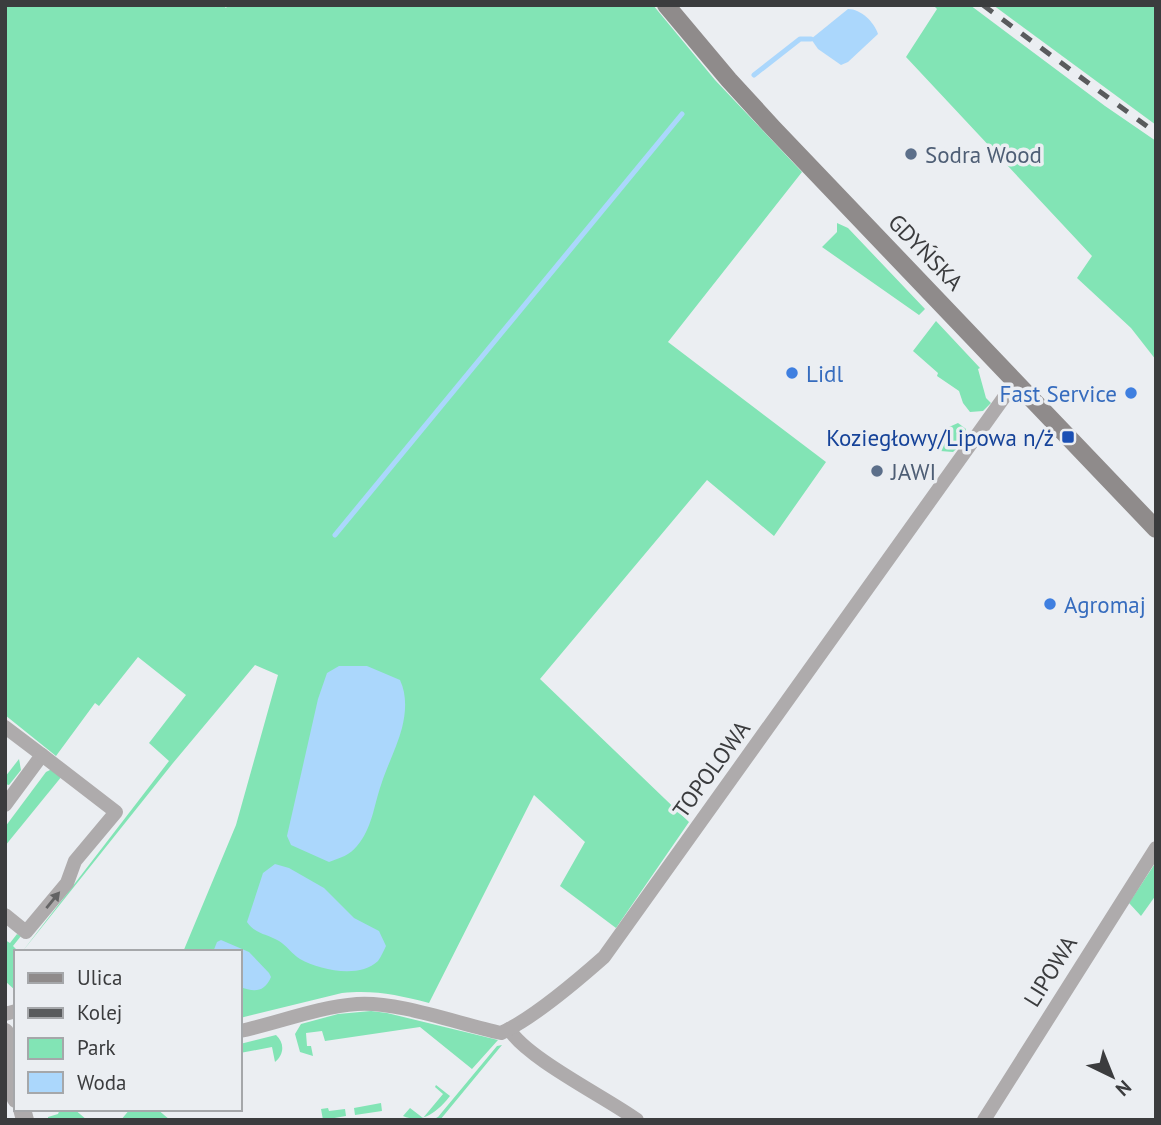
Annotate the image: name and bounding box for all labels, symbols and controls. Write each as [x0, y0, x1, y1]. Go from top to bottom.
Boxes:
place label: Sodra Wood [925, 140, 1042, 169]
marker: Sodra Wood [903, 146, 919, 162]
street label: GDYŃSKA [882, 208, 970, 297]
place label: Lidl [806, 359, 843, 388]
marker: Lidl [784, 365, 800, 381]
place label: Fast Service [1000, 379, 1117, 408]
marker: Fast Service [1123, 385, 1139, 401]
place label: Koziegłowy/Lipowa n/ż [826, 423, 1054, 452]
marker: Koziegłowy/Lipowa n/ż [1060, 429, 1076, 445]
place label: JAWI [890, 457, 936, 486]
marker: JAWI [869, 463, 885, 479]
place label: Agromaj [1064, 590, 1146, 619]
marker: Agromaj [1042, 596, 1058, 612]
street label: TOPOLOWA [666, 714, 756, 823]
one-way arrow [45, 892, 60, 910]
street label: LIPOWA [1017, 930, 1083, 1012]
legend [14, 950, 242, 1111]
text: Ulica [77, 964, 122, 991]
text: Kolej [77, 999, 122, 1026]
text: Park [77, 1034, 116, 1061]
north arrow [1077, 1041, 1147, 1111]
text: Woda [77, 1069, 126, 1096]
text: N [1111, 1075, 1136, 1101]

